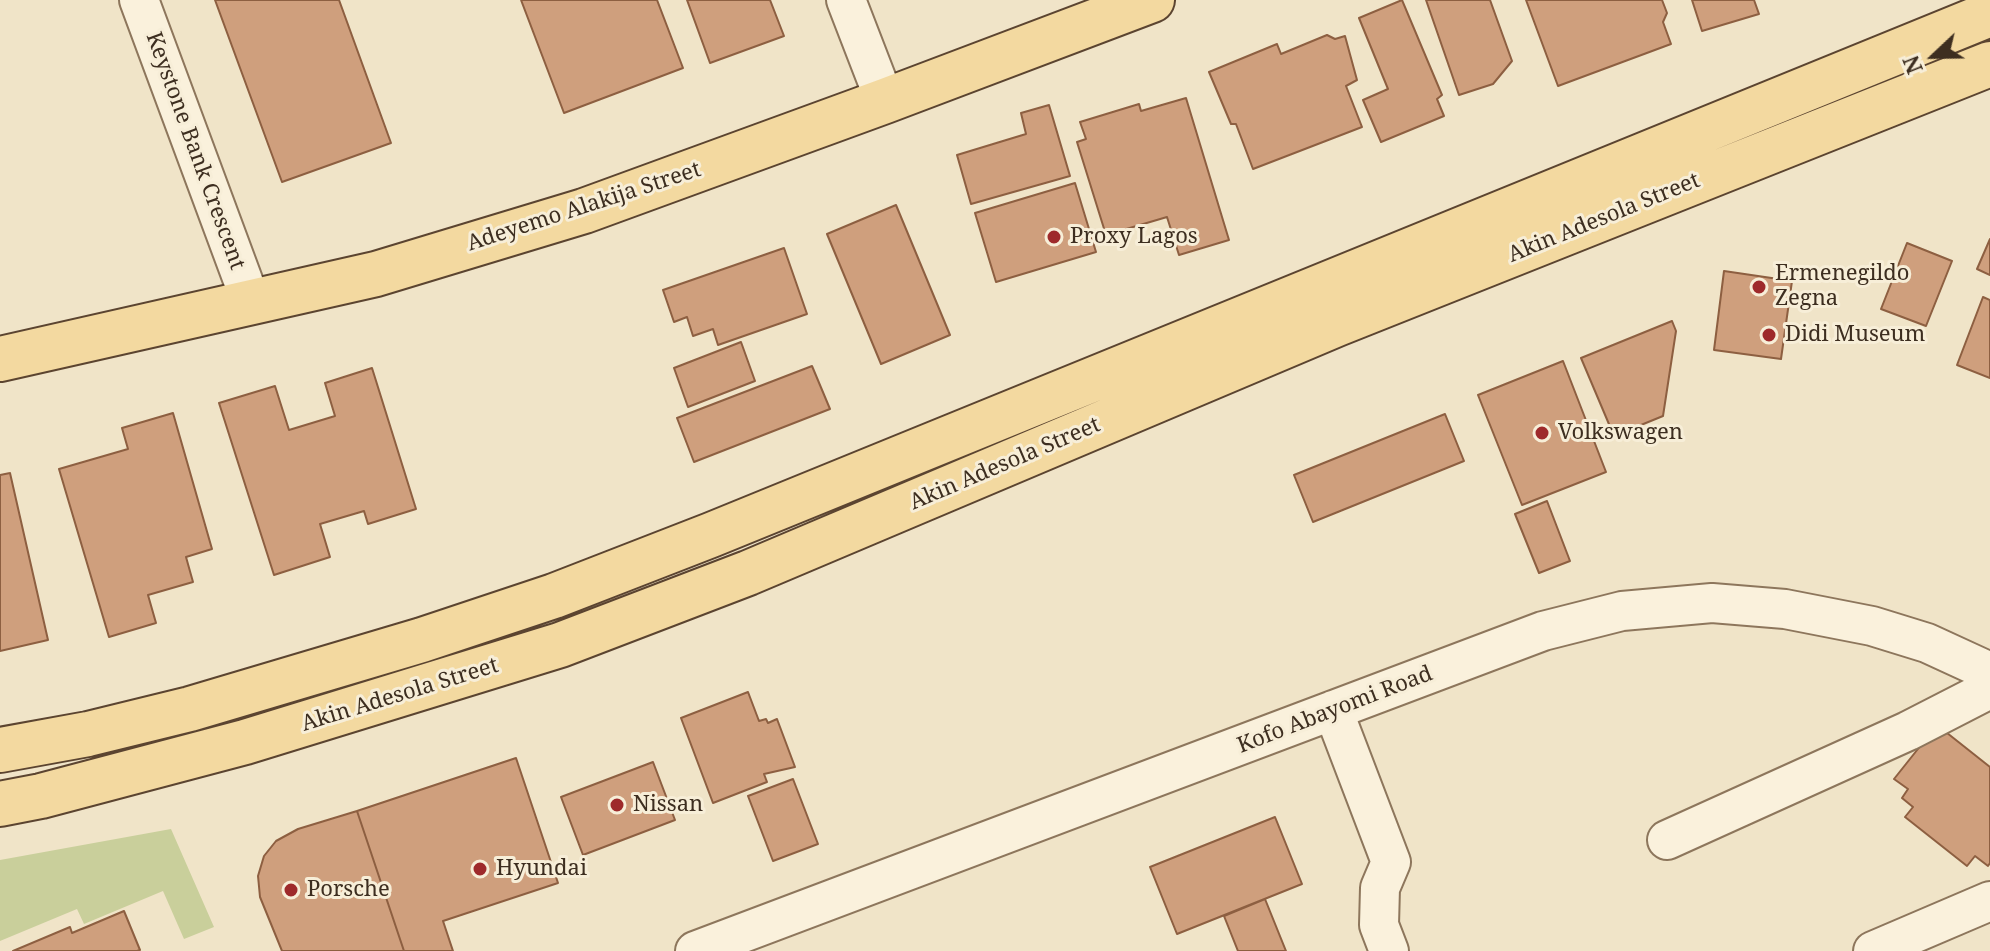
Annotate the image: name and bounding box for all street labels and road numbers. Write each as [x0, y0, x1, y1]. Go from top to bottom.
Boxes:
street label: Keystone Bank Crescent [140, 29, 250, 273]
street label: Adeyemo Alakija Street [464, 157, 704, 257]
street label: Akin Adesola Street [1504, 167, 1704, 269]
street label: Akin Adesola Street [906, 412, 1104, 516]
street label: Akin Adesola Street [298, 652, 502, 738]
street label: Kofo Abayomi Road [1234, 661, 1436, 759]

